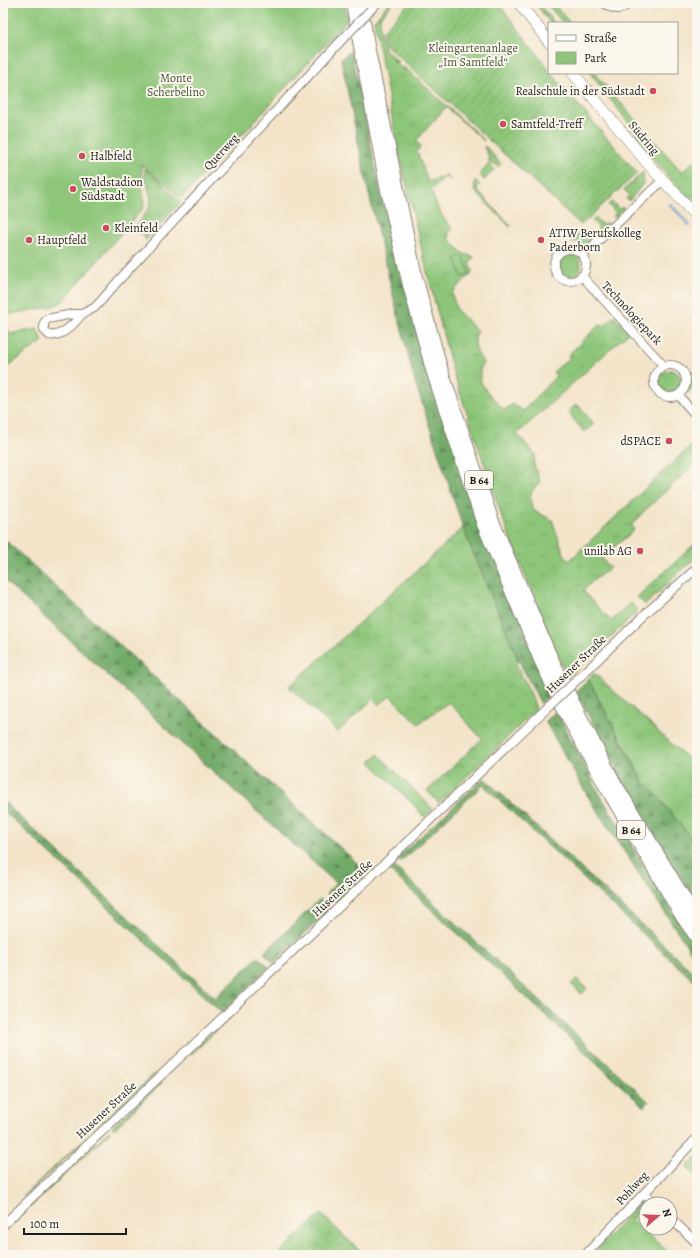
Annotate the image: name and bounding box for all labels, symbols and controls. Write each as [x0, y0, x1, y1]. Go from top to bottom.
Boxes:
legend [548, 22, 678, 74]
text: Straße [584, 30, 617, 46]
park label: Kleingartenanlage „Im Samtfeld“ [428, 40, 518, 70]
text: Park [584, 50, 607, 66]
park label: Monte Scherbelino [147, 70, 205, 100]
place label: Realschule in der Südstadt [515, 83, 645, 99]
marker: Realschule in der Südstadt [648, 86, 658, 96]
place label: Samtfeld-Treff [511, 116, 585, 132]
street label: Südring [625, 118, 663, 158]
marker: Samtfeld-Treff [498, 119, 508, 129]
street label: Querweg [200, 130, 242, 174]
place label: Halbfeld [90, 148, 132, 164]
marker: Halbfeld [77, 151, 87, 161]
place label: Waldstadion Südstadt [80, 174, 143, 204]
marker: Waldstadion Südstadt [68, 184, 78, 194]
place label: Kleinfeld [114, 220, 159, 236]
marker: Kleinfeld [101, 223, 111, 233]
place label: ATIW Berufskolleg Paderborn [548, 225, 641, 255]
place label: Hauptfeld [37, 232, 87, 248]
marker: Hauptfeld [24, 235, 34, 245]
marker: ATIW Berufskolleg Paderborn [536, 235, 546, 245]
street label: Technologiepark [598, 278, 666, 348]
place label: dSPACE [620, 433, 661, 449]
marker: dSPACE [664, 436, 674, 446]
road number: B 64 [465, 471, 493, 489]
place label: unilab AG [584, 543, 632, 559]
marker: unilab AG [635, 546, 645, 556]
street label: Husener Straße [543, 631, 609, 697]
road number: B 64 [617, 821, 645, 839]
street label: Husener Straße [308, 856, 376, 920]
street label: Husener Straße [72, 1078, 140, 1142]
street label: Pohlweg [612, 1168, 652, 1208]
north arrow [638, 1196, 678, 1236]
text: N [659, 1207, 675, 1219]
scale bar [24, 1210, 126, 1236]
text: 100 m [30, 1216, 59, 1232]

